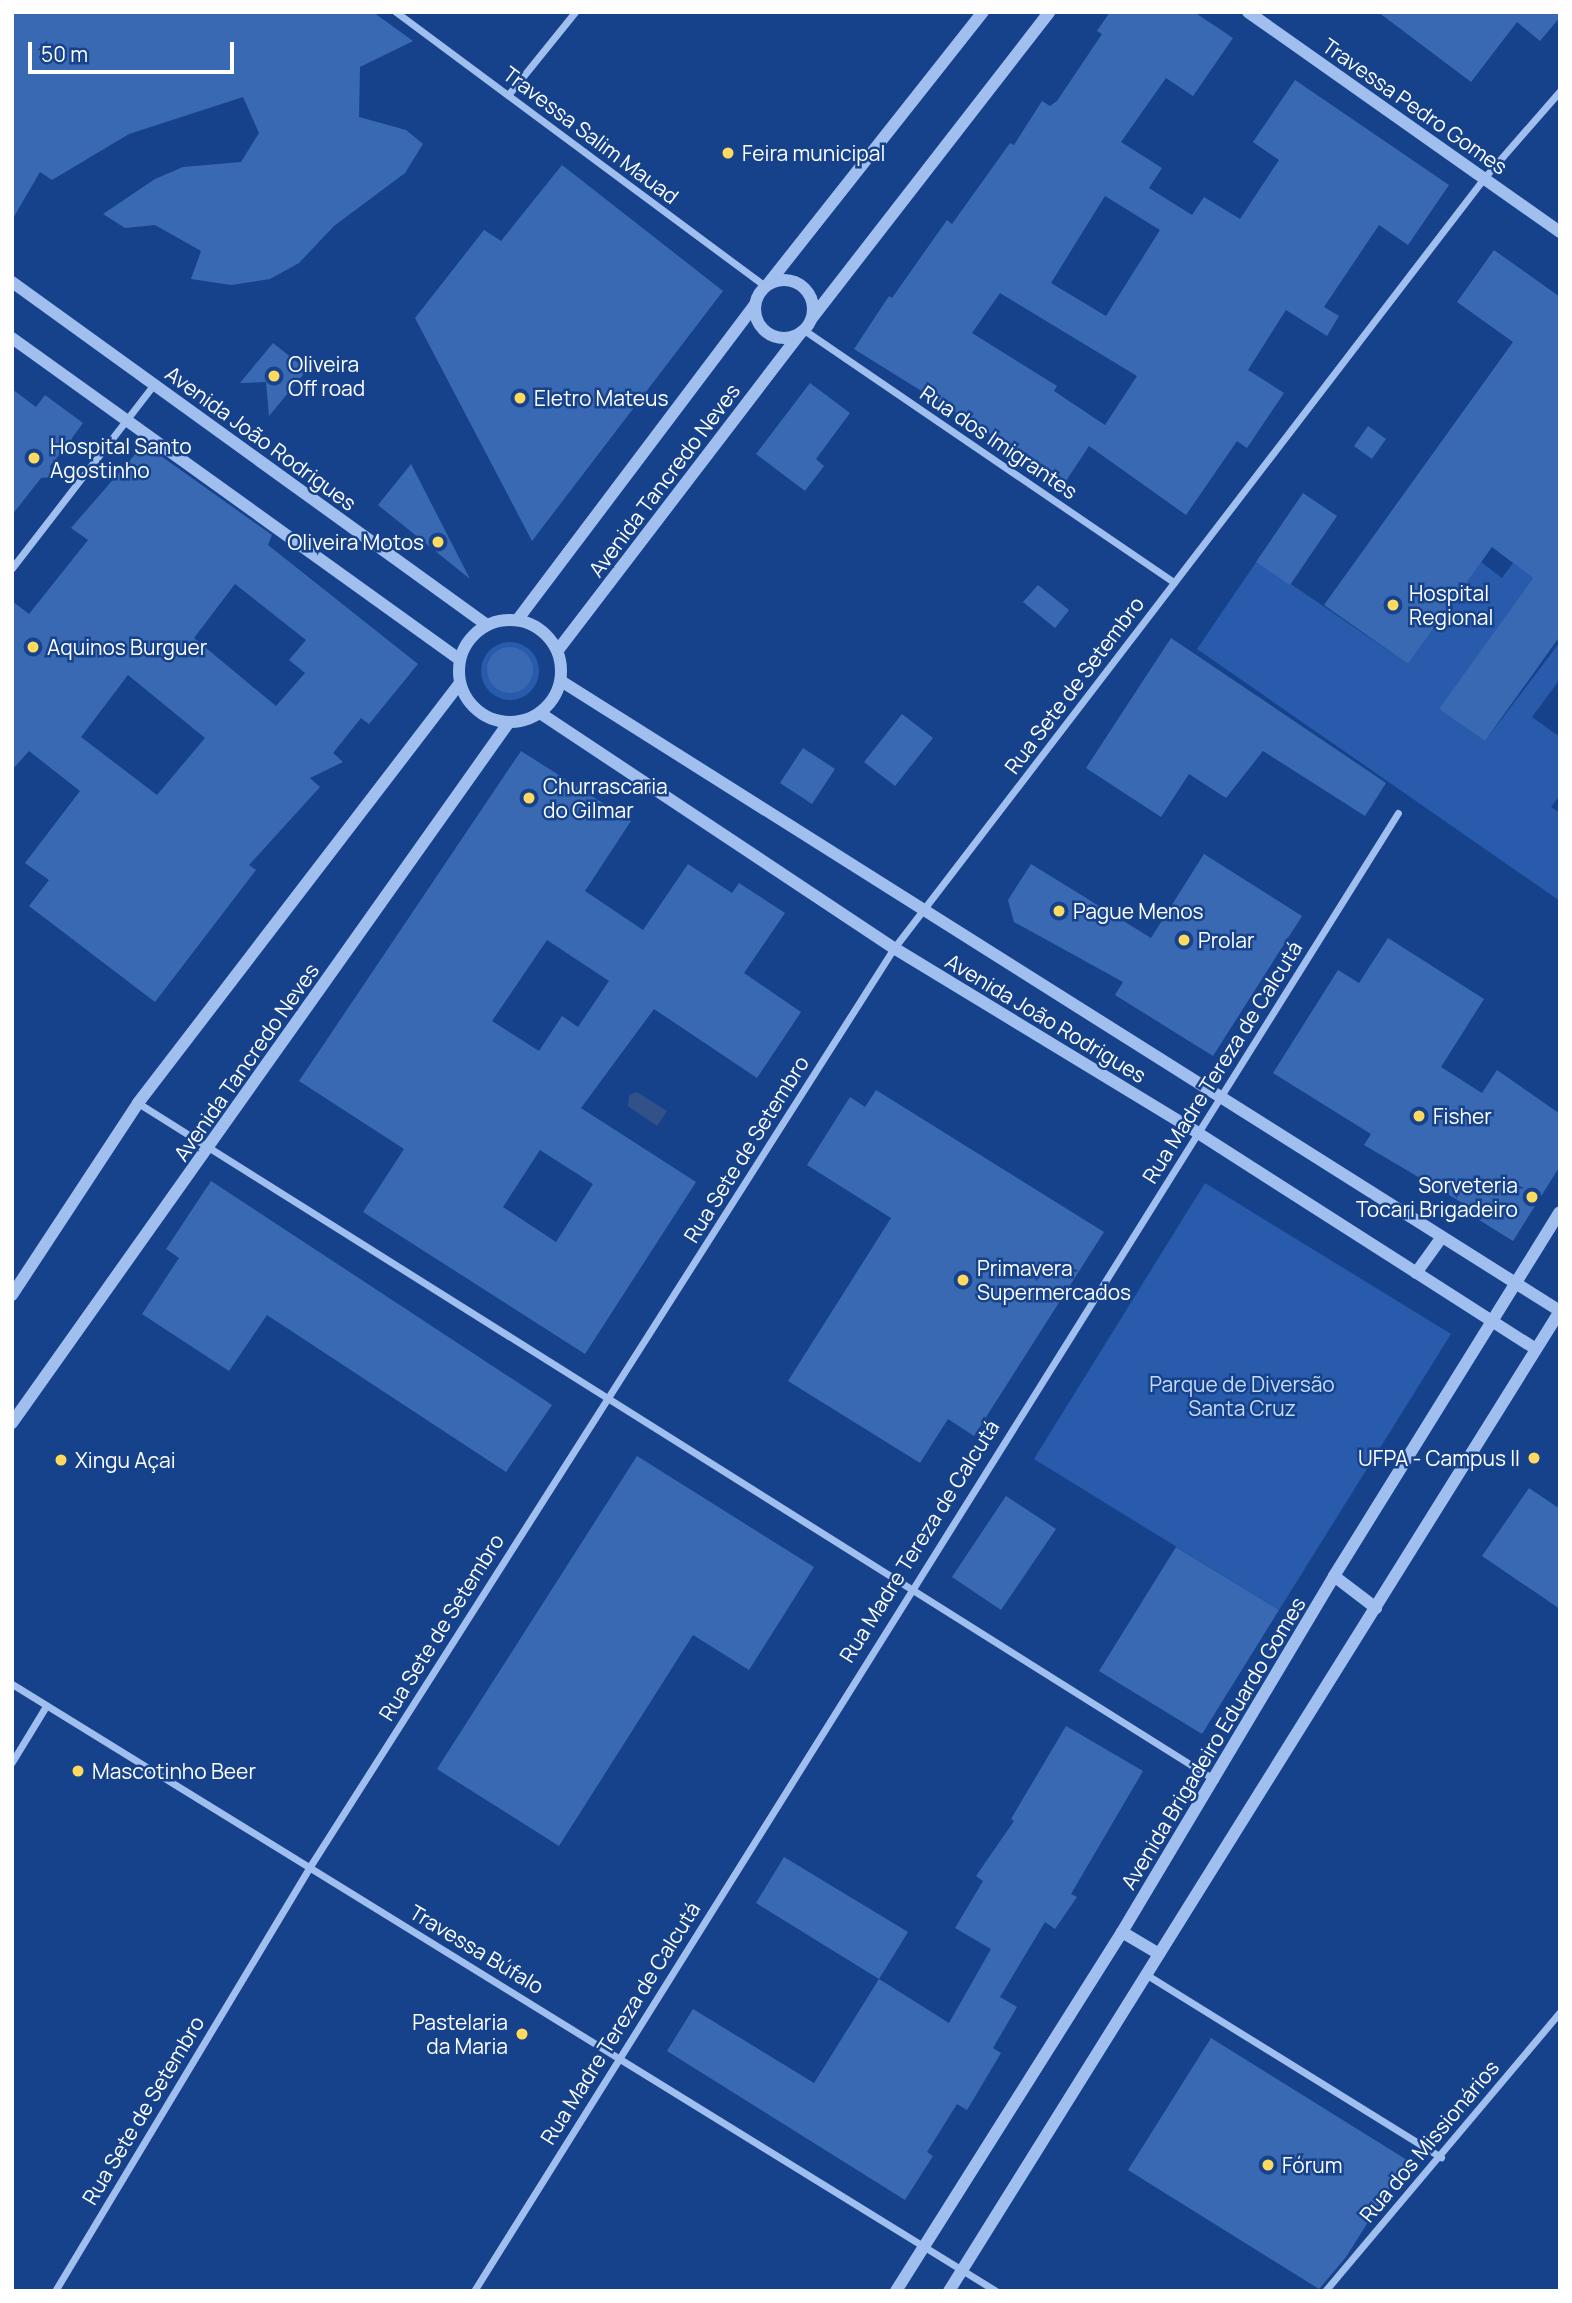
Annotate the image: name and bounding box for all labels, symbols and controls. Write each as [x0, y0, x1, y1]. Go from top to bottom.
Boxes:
scale bar [32, 28, 238, 72]
street label: Travessa Pedro Gomes [1318, 33, 1512, 179]
text: 50 m [41, 40, 88, 68]
street label: Travessa Salim Mauad [499, 61, 683, 209]
place label: Feira municipal [742, 140, 885, 166]
marker: Feira municipal [720, 145, 736, 161]
place label: Oliveira Off road [288, 351, 365, 401]
street label: Avenida João Rodrigues [161, 360, 361, 516]
marker: Oliveira Off road [266, 368, 282, 384]
street label: Avenida Tancredo Neves [583, 378, 745, 582]
street label: Rua dos Imigrantes [916, 380, 1082, 504]
place label: Eletro Mateus [534, 385, 669, 411]
marker: Eletro Mateus [512, 390, 528, 406]
place label: Hospital Santo Agostinho [50, 433, 192, 483]
marker: Hospital Santo Agostinho [24, 448, 44, 468]
place label: Oliveira Motos [287, 529, 424, 555]
marker: Oliveira Motos [430, 534, 446, 550]
place label: Hospital Regional [1409, 580, 1493, 630]
street label: Rua Sete de Setembro [999, 591, 1149, 779]
marker: Hospital Regional [1383, 595, 1403, 615]
place label: Aquinos Burguer [47, 634, 207, 660]
marker: Aquinos Burguer [25, 639, 41, 655]
place label: Churrascaria do Gilmar [543, 773, 668, 823]
marker: Churrascaria do Gilmar [521, 790, 537, 806]
place label: Pague Menos [1073, 898, 1204, 924]
marker: Pague Menos [1051, 903, 1067, 919]
place label: Prolar [1198, 927, 1255, 953]
marker: Prolar [1176, 932, 1192, 948]
street label: Rua Madre Tereza de Calcutá [1137, 936, 1307, 1188]
street label: Avenida João Rodrigues [941, 948, 1151, 1088]
street label: Avenida Tancredo Neves [168, 958, 324, 1166]
street label: Rua Sete de Setembro [678, 1051, 814, 1247]
place label: Fisher [1433, 1103, 1492, 1129]
marker: Fisher [1411, 1108, 1427, 1124]
place label: Sorveteria Tocari Brigadeiro [1356, 1172, 1518, 1222]
marker: Sorveteria Tocari Brigadeiro [1524, 1189, 1540, 1205]
place label: Primavera Supermercados [977, 1255, 1131, 1305]
marker: Primavera Supermercados [955, 1272, 971, 1288]
park label: Parque de Diversão Santa Cruz [1149, 1371, 1335, 1421]
street label: Rua Madre Tereza de Calcutá [834, 1415, 1004, 1667]
place label: UFPA - Campus II [1358, 1445, 1520, 1471]
place label: Xingu Açai [75, 1447, 176, 1473]
marker: UFPA - Campus II [1526, 1450, 1542, 1466]
marker: Xingu Açai [53, 1452, 69, 1468]
street label: Rua Sete de Setembro [373, 1529, 509, 1725]
street label: Avenida Brigadeiro Eduardo Gomes [1116, 1592, 1310, 1894]
place label: Mascotinho Beer [92, 1758, 256, 1784]
marker: Mascotinho Beer [70, 1763, 86, 1779]
street label: Rua Madre Tereza de Calcutá [535, 1897, 705, 2149]
street label: Travessa Búfalo [405, 1899, 549, 1999]
place label: Pastelaria da Maria [412, 2009, 508, 2059]
street label: Rua Sete de Setembro [77, 2011, 209, 2209]
marker: Pastelaria da Maria [514, 2026, 530, 2042]
street label: Rua dos Missionários [1354, 2055, 1504, 2227]
place label: Fórum [1282, 2152, 1343, 2178]
marker: Fórum [1260, 2157, 1276, 2173]

